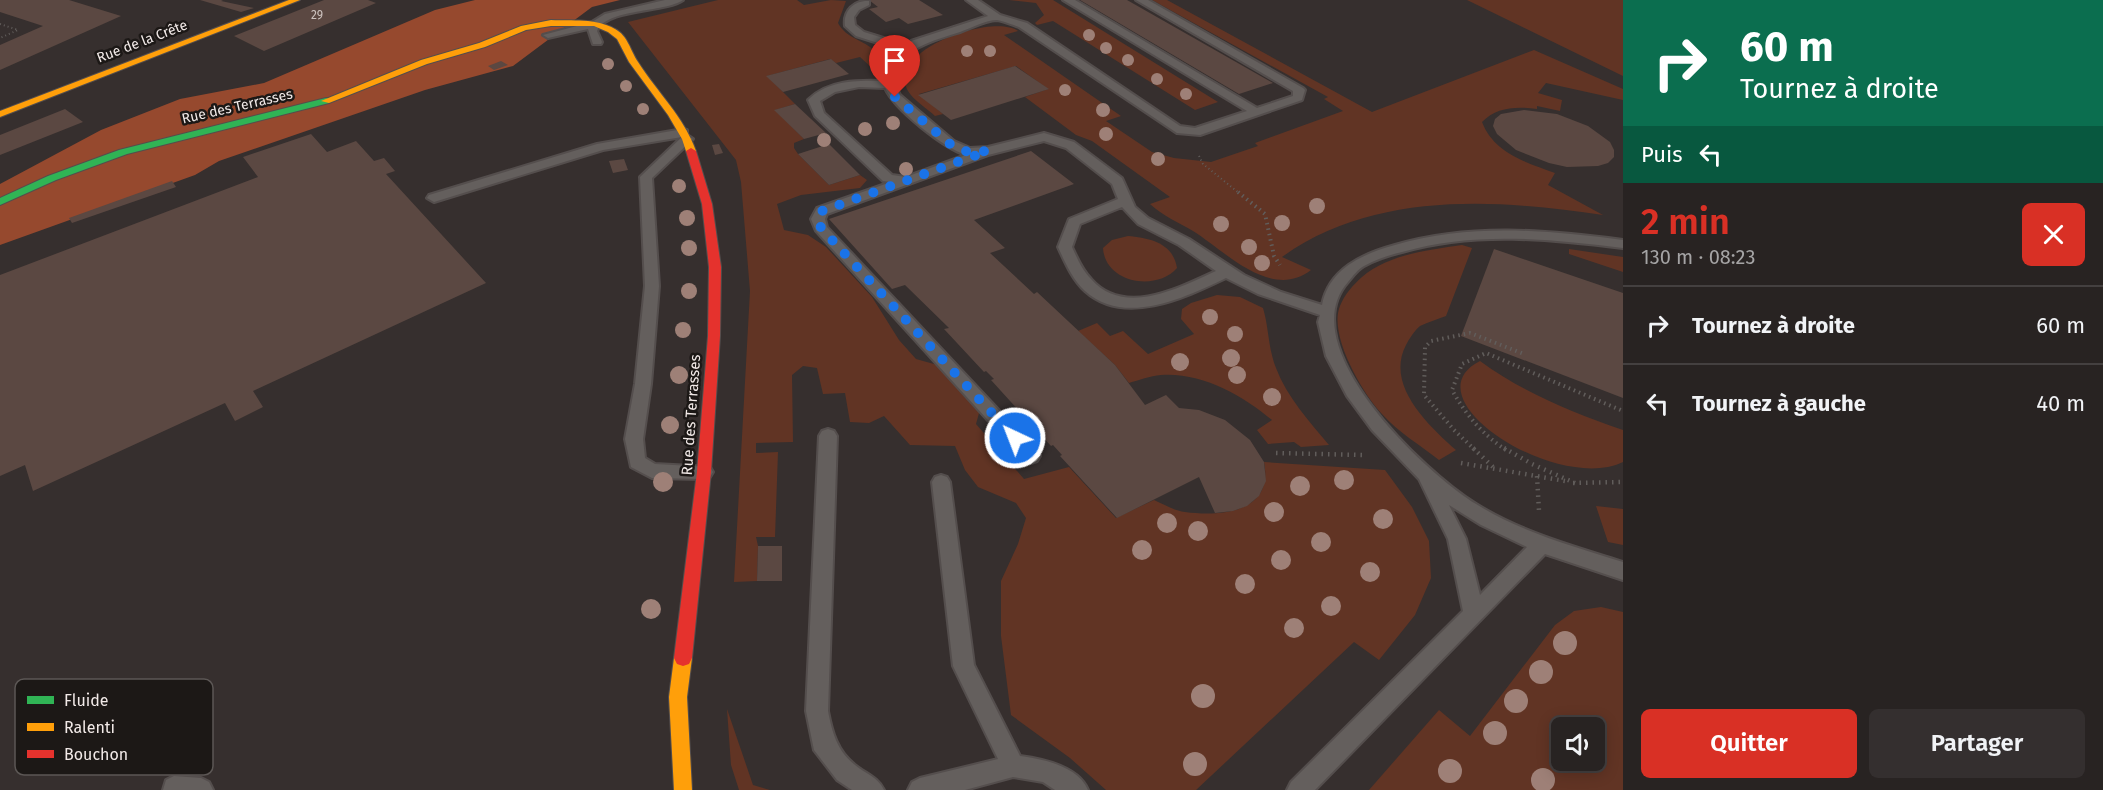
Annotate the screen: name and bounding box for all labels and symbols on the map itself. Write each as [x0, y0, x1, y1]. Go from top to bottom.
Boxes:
house number: 29 [311, 8, 323, 22]
street label: Rue de la Crête [94, 16, 190, 67]
pin [869, 35, 920, 97]
street label: Rue des Terrasses [180, 85, 295, 128]
street label: Rue des Terrasses [678, 354, 704, 476]
position arrow [983, 406, 1047, 470]
legend [15, 679, 213, 775]
text: Fluide [64, 691, 109, 710]
text: Ralenti [64, 718, 115, 737]
text: Bouchon [64, 745, 128, 764]

